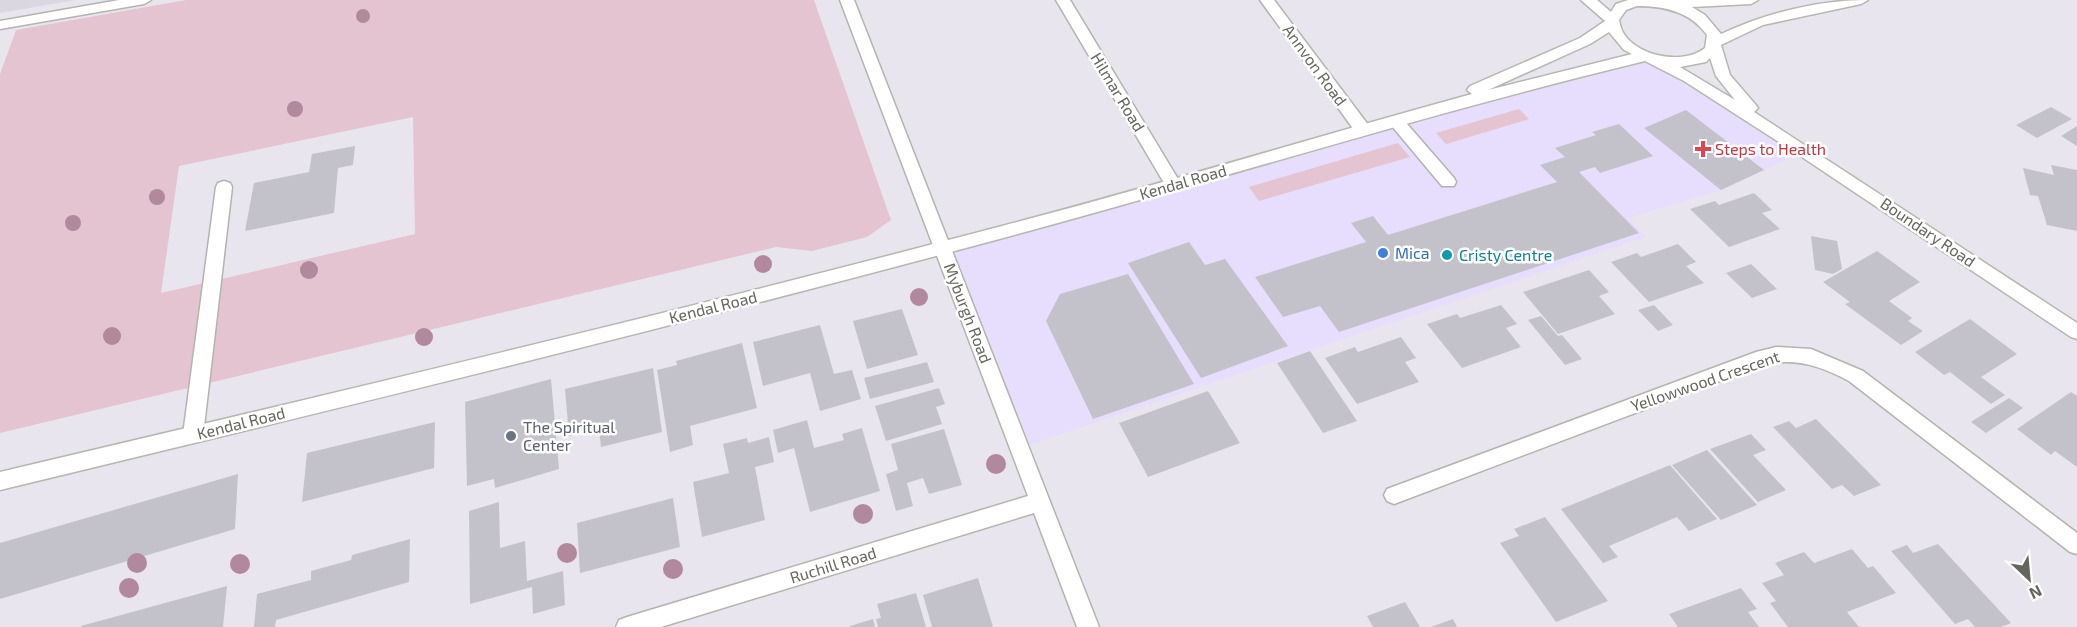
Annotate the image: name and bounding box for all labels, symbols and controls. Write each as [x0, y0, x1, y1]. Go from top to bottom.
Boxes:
street label: Annvon Road [1280, 20, 1351, 109]
street label: Hilmar Road [1087, 49, 1149, 135]
place label: Steps to Health [1715, 139, 1826, 158]
marker: Steps to Health [1696, 142, 1710, 156]
street label: Kendal Road [1137, 160, 1229, 203]
street label: Boundary Road [1877, 193, 1979, 270]
place label: Mica [1395, 243, 1430, 262]
place label: Cristy Centre [1459, 245, 1552, 264]
marker: Mica [1376, 246, 1390, 260]
marker: Cristy Centre [1440, 248, 1454, 262]
street label: Myburgh Road [941, 260, 996, 366]
street label: Kendal Road [667, 286, 759, 327]
street label: Yellowwood Crescent [1628, 346, 1782, 415]
street label: Kendal Road [195, 402, 287, 443]
place label: The Spiritual Center [523, 417, 615, 454]
marker: The Spiritual Center [504, 429, 518, 443]
street label: Ruchill Road [787, 542, 878, 587]
north arrow [1999, 549, 2059, 609]
text: N [2026, 582, 2045, 604]

